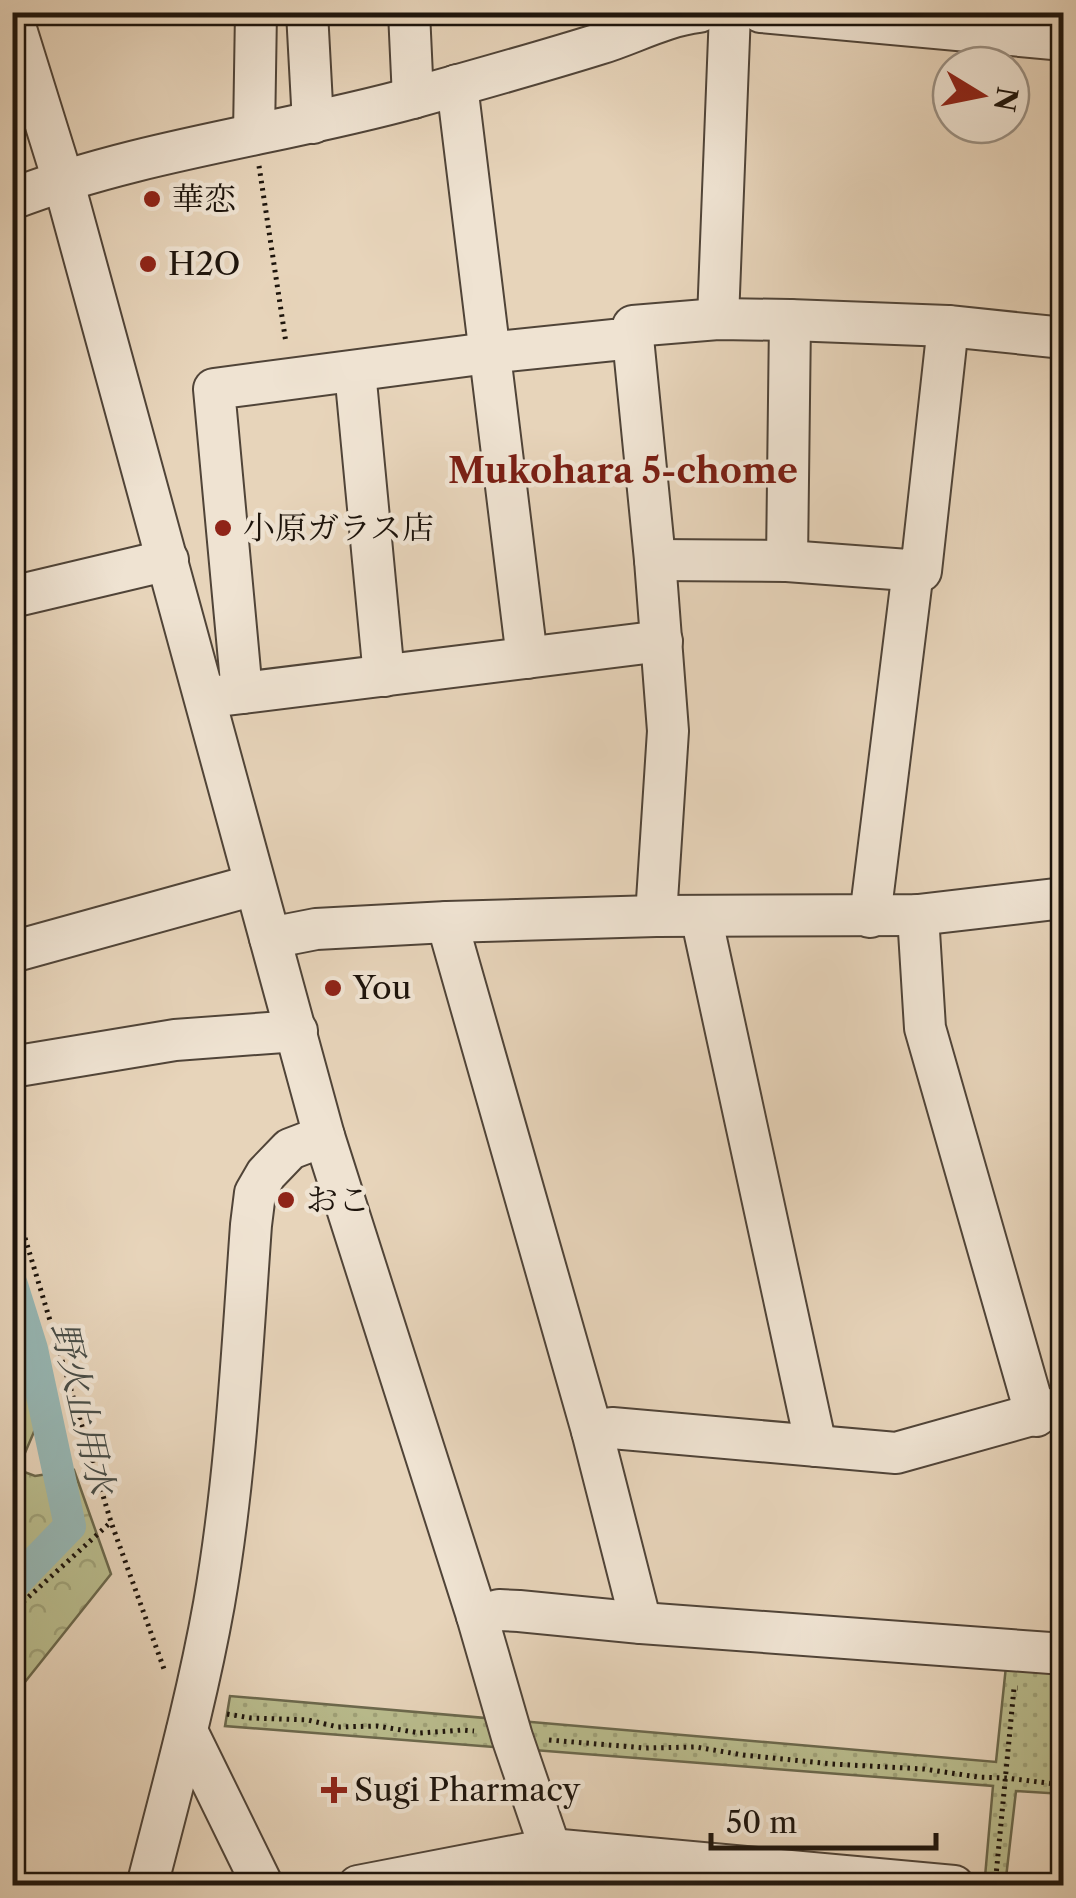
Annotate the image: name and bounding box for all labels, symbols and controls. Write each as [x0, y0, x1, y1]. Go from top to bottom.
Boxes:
north arrow [931, 45, 1031, 145]
text: N [987, 84, 1024, 114]
place label: 華恋 [172, 179, 236, 218]
marker: 華恋 [141, 188, 163, 210]
place label: H2O [168, 244, 240, 283]
marker: H2O [137, 253, 159, 275]
district label: Mukohara 5-chome [448, 449, 798, 492]
place label: 小原ガラス店 [243, 508, 434, 547]
marker: 小原ガラス店 [212, 517, 234, 539]
place label: You [352, 968, 411, 1007]
marker: You [322, 977, 344, 999]
place label: おこ [306, 1180, 370, 1219]
marker: おこ [275, 1189, 297, 1211]
water label: 野火止用水 [43, 1318, 125, 1501]
place label: Sugi Pharmacy [354, 1770, 582, 1809]
marker: Sugi Pharmacy [323, 1779, 345, 1801]
scale bar [711, 1788, 936, 1850]
text: 50 m [726, 1804, 797, 1841]

